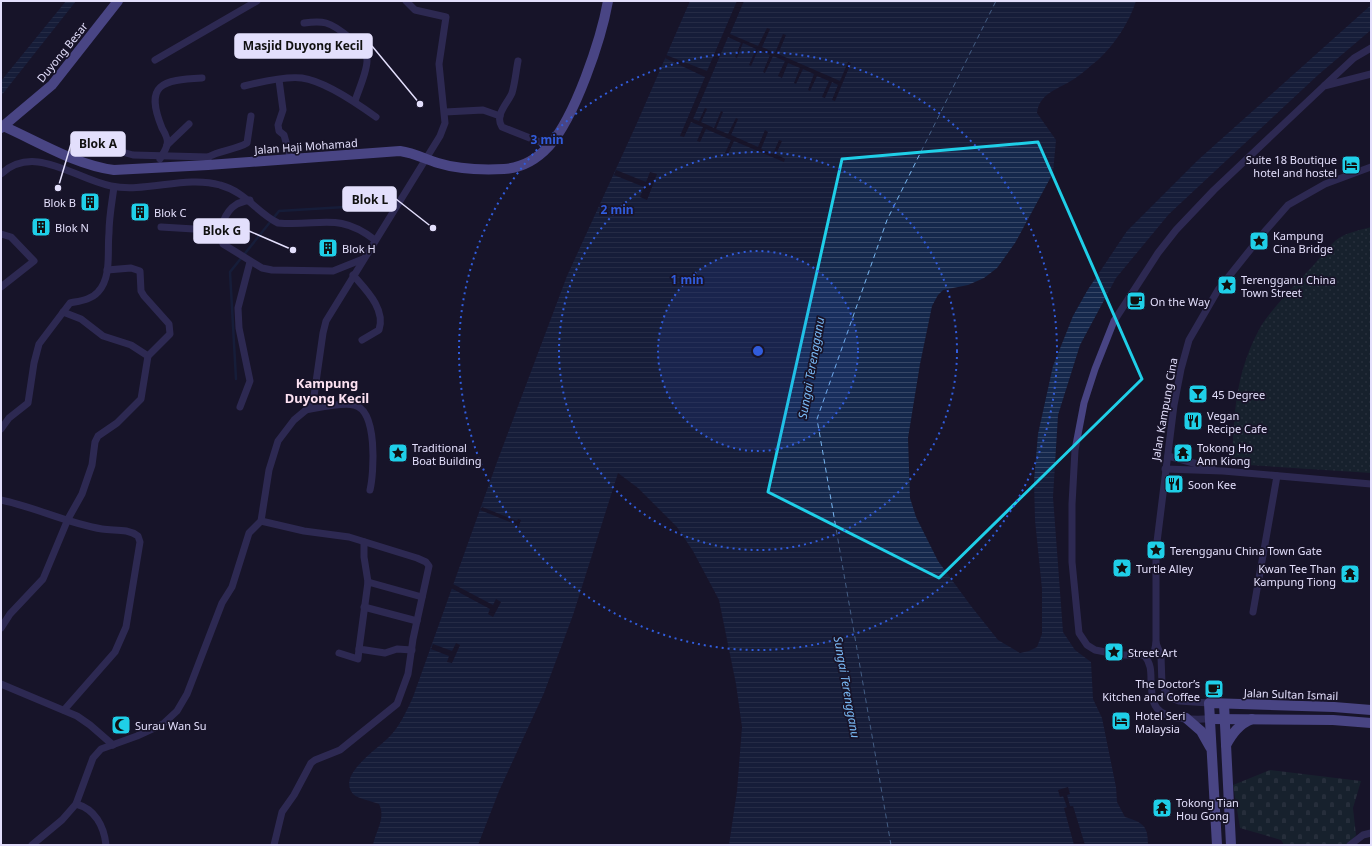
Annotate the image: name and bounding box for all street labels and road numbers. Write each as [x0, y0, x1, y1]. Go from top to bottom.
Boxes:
street label: Duyong Besar [33, 19, 91, 85]
street label: Jalan Haji Mohamad [253, 135, 358, 157]
street label: Jalan Kampung Cina [1147, 357, 1180, 462]
street label: Jalan Sultan Ismail [1243, 685, 1338, 703]

